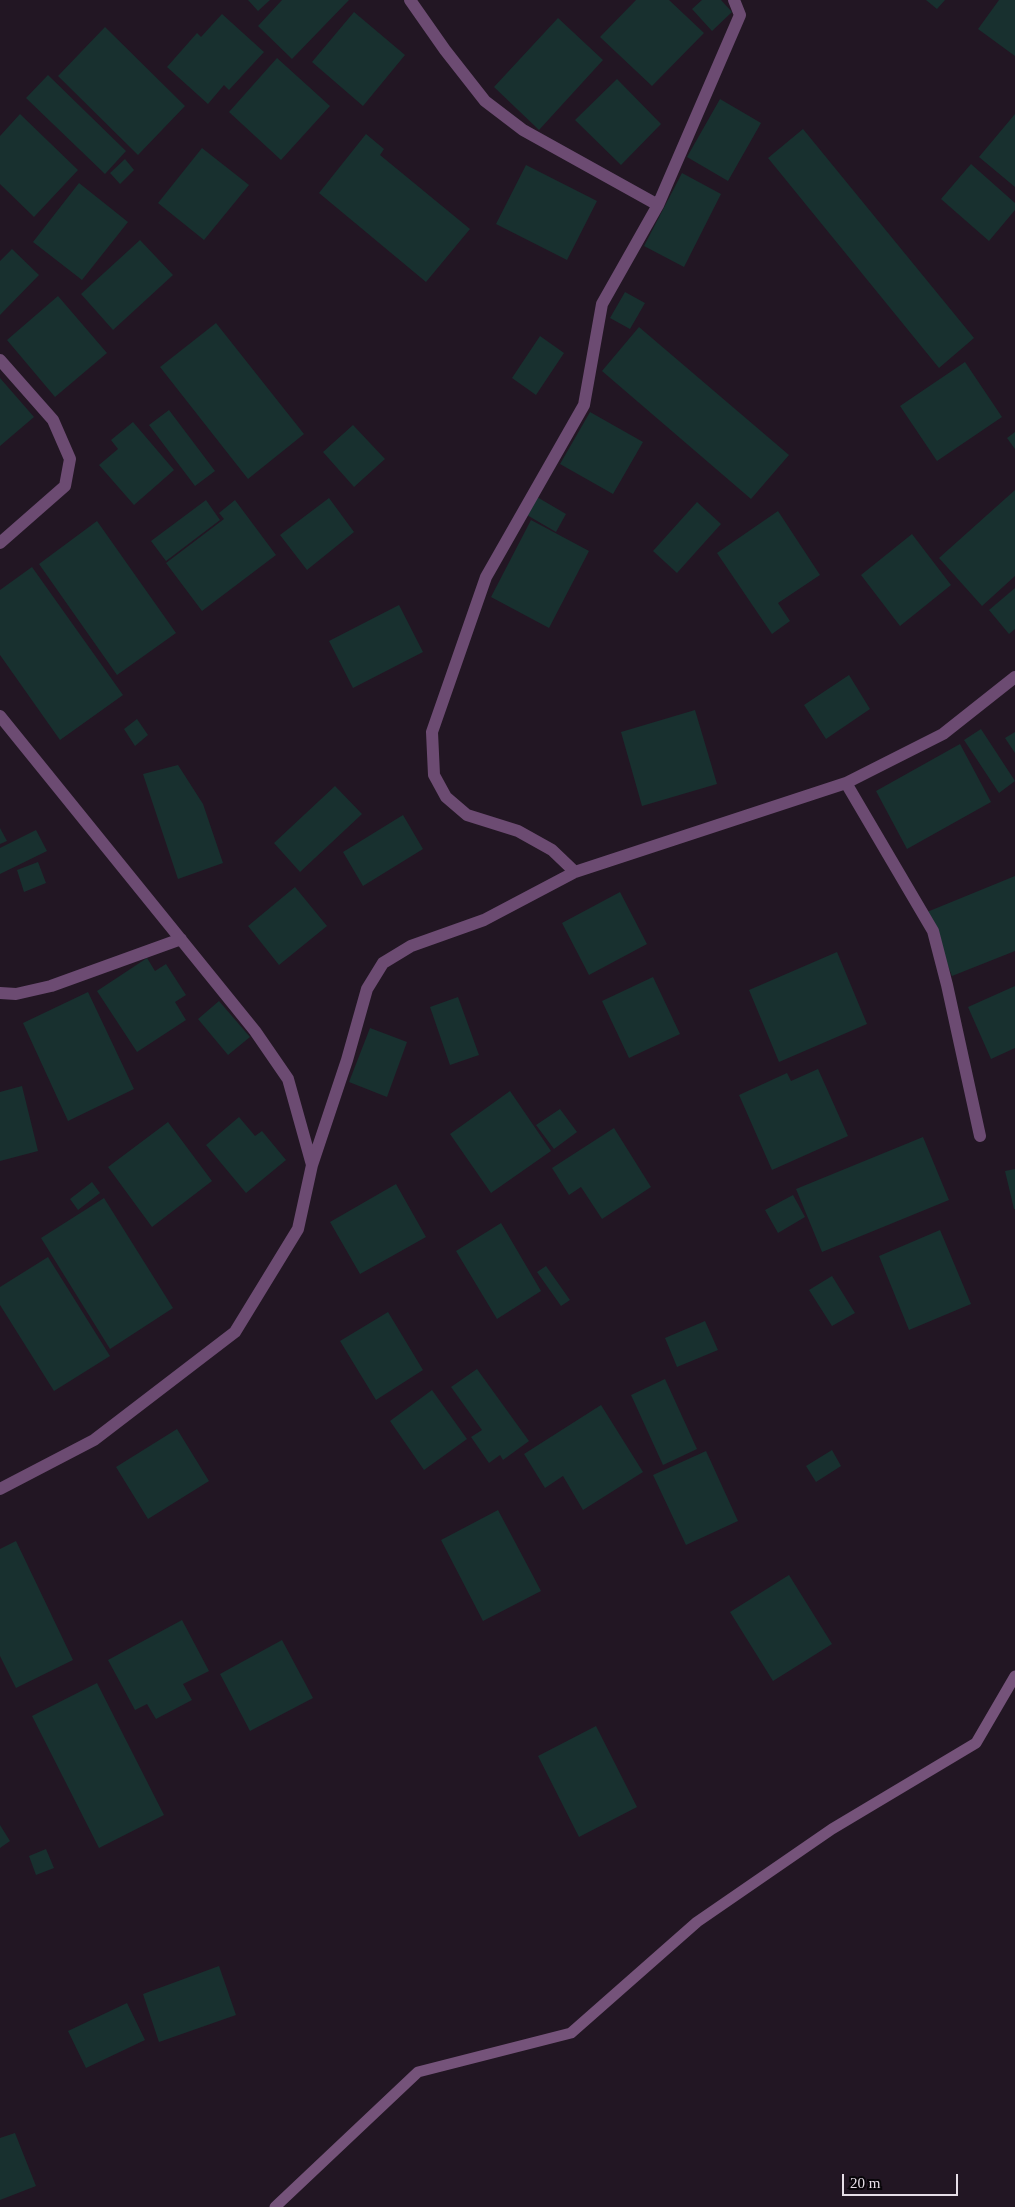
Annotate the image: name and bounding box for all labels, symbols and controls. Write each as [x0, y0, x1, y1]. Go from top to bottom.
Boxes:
scale bar [845, 2164, 961, 2196]
text: 20 m [850, 2175, 880, 2191]

